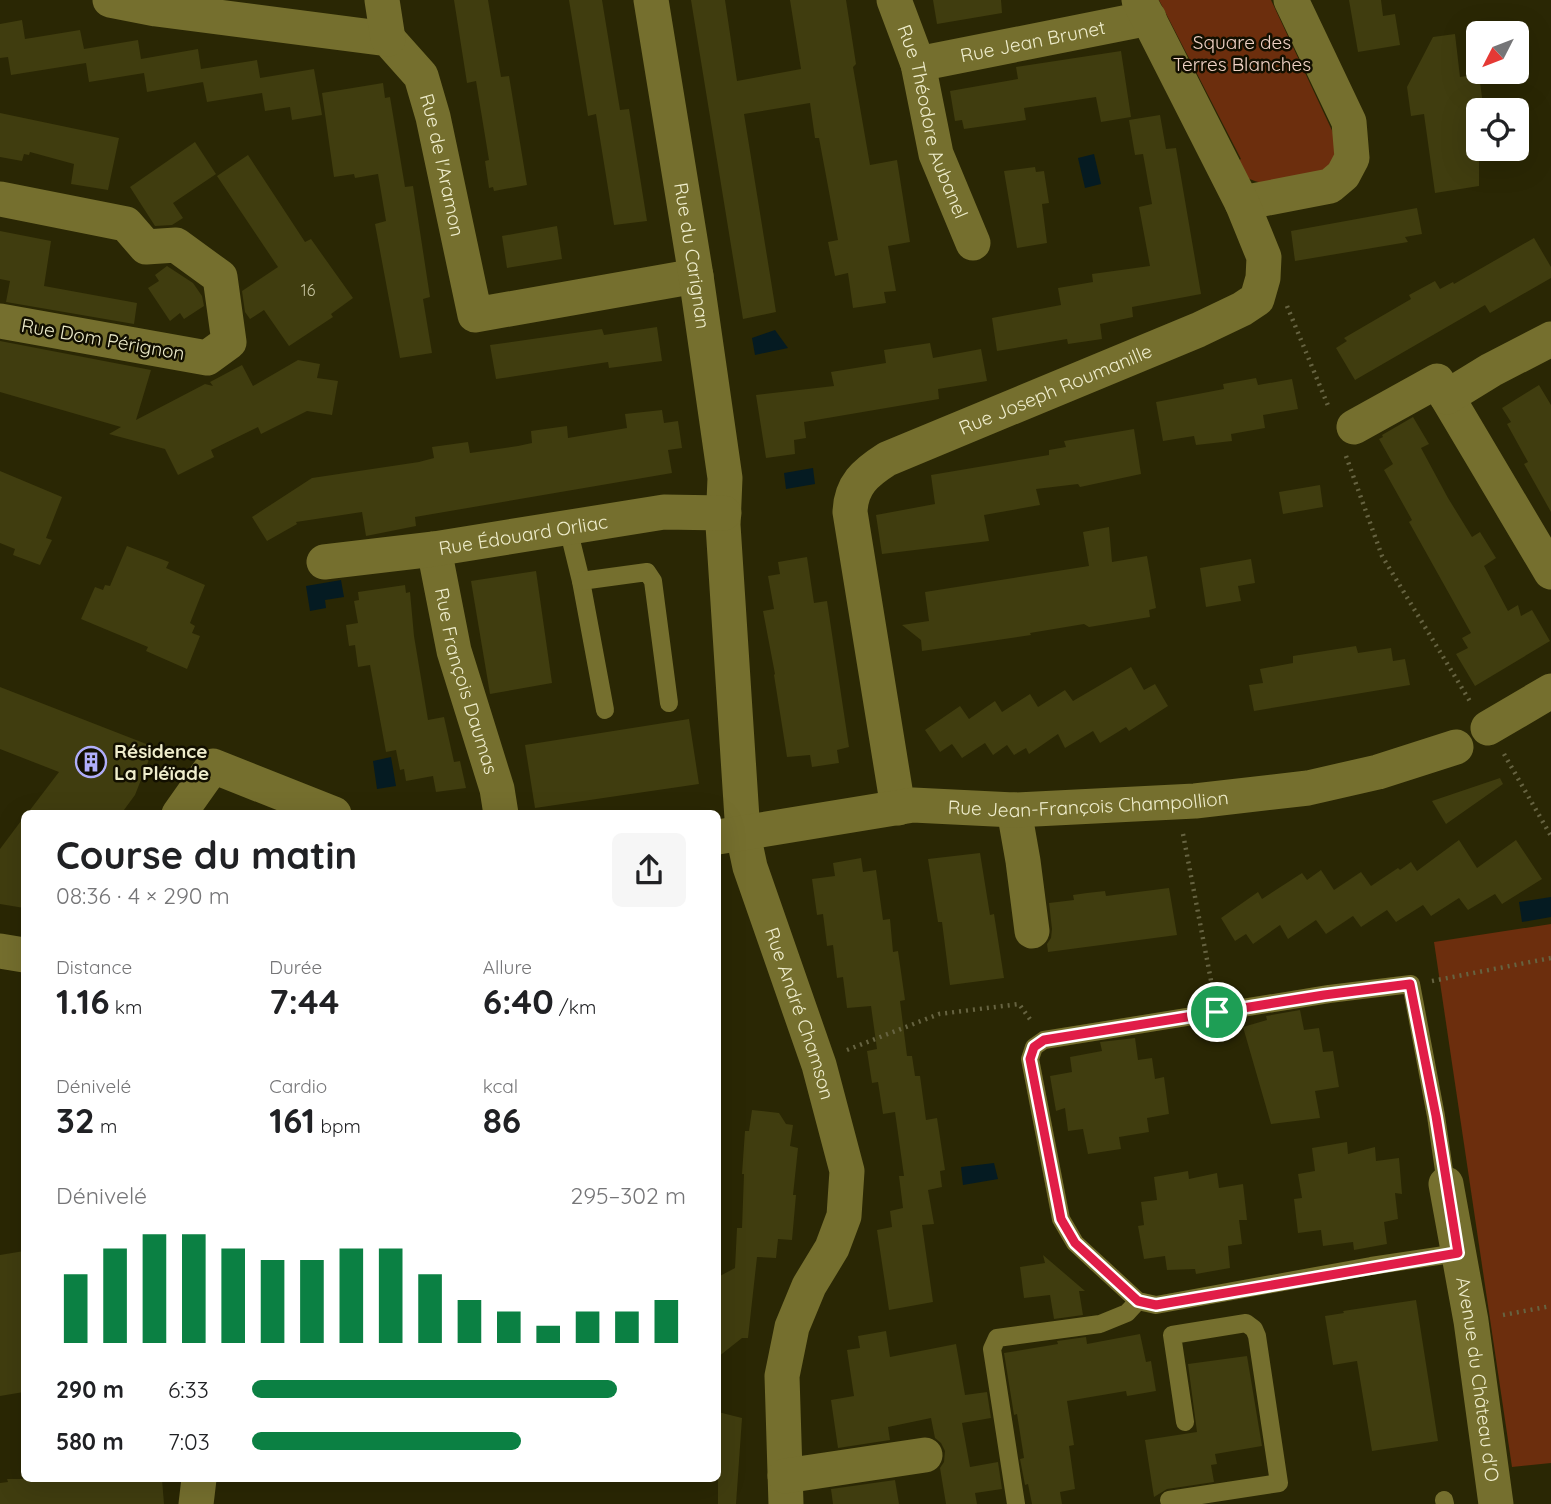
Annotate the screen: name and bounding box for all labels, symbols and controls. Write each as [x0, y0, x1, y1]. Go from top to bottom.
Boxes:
street label: Rue Jean Brunet [958, 15, 1107, 67]
street label: Rue Théodore Aubanel [892, 21, 973, 222]
north arrow [1466, 21, 1530, 84]
map controls [1466, 21, 1529, 161]
park label: Square des Terres Blanches [1173, 30, 1311, 76]
street label: Rue de l'Aramon [415, 91, 470, 238]
button: locate [1466, 98, 1529, 161]
street label: Rue du Carignan [669, 181, 715, 330]
house number: 16 [301, 280, 316, 300]
street label: Rue Dom Pérignon [19, 313, 187, 365]
street label: Rue Joseph Roumanille [955, 338, 1155, 440]
street label: Rue Édouard Orliac [437, 509, 609, 560]
street label: Rue François Daumas [430, 586, 504, 777]
place label: Résidence La Pléïade [114, 739, 209, 785]
building icon: Résidence La Pléïade [74, 745, 108, 779]
street label: Rue Jean-François Champollion [947, 785, 1230, 822]
text: Course du matin [56, 831, 357, 879]
button: share [612, 833, 686, 907]
text: 08:36 · 4 × 290 m [56, 881, 230, 910]
street label: Rue André Chamson [760, 924, 840, 1102]
text: Distance [56, 955, 132, 979]
text: Durée [269, 955, 322, 979]
text: Allure [483, 955, 532, 979]
text: 1.16 [56, 979, 110, 1023]
text: 7:44 [269, 979, 339, 1023]
text: 6:40 [483, 979, 554, 1023]
pin [1187, 982, 1247, 1042]
icon: arrive [1198, 993, 1236, 1031]
text: km [110, 995, 142, 1019]
text: /km [554, 995, 596, 1019]
text: Dénivelé [56, 1074, 131, 1098]
text: Cardio [269, 1074, 327, 1098]
text: kcal [483, 1074, 518, 1098]
text: 32 [56, 1098, 95, 1142]
text: 161 [269, 1098, 315, 1142]
text: 86 [483, 1098, 521, 1142]
text: m [95, 1114, 117, 1138]
text: bpm [315, 1114, 361, 1138]
text: Dénivelé [56, 1181, 147, 1210]
text: 295–302 m [570, 1181, 686, 1210]
street label: Avenue du Château d'O [1451, 1275, 1505, 1483]
text: 290 m [56, 1375, 124, 1404]
text: 6:33 [168, 1375, 209, 1404]
text: 580 m [56, 1427, 124, 1456]
text: 7:03 [168, 1427, 210, 1456]

